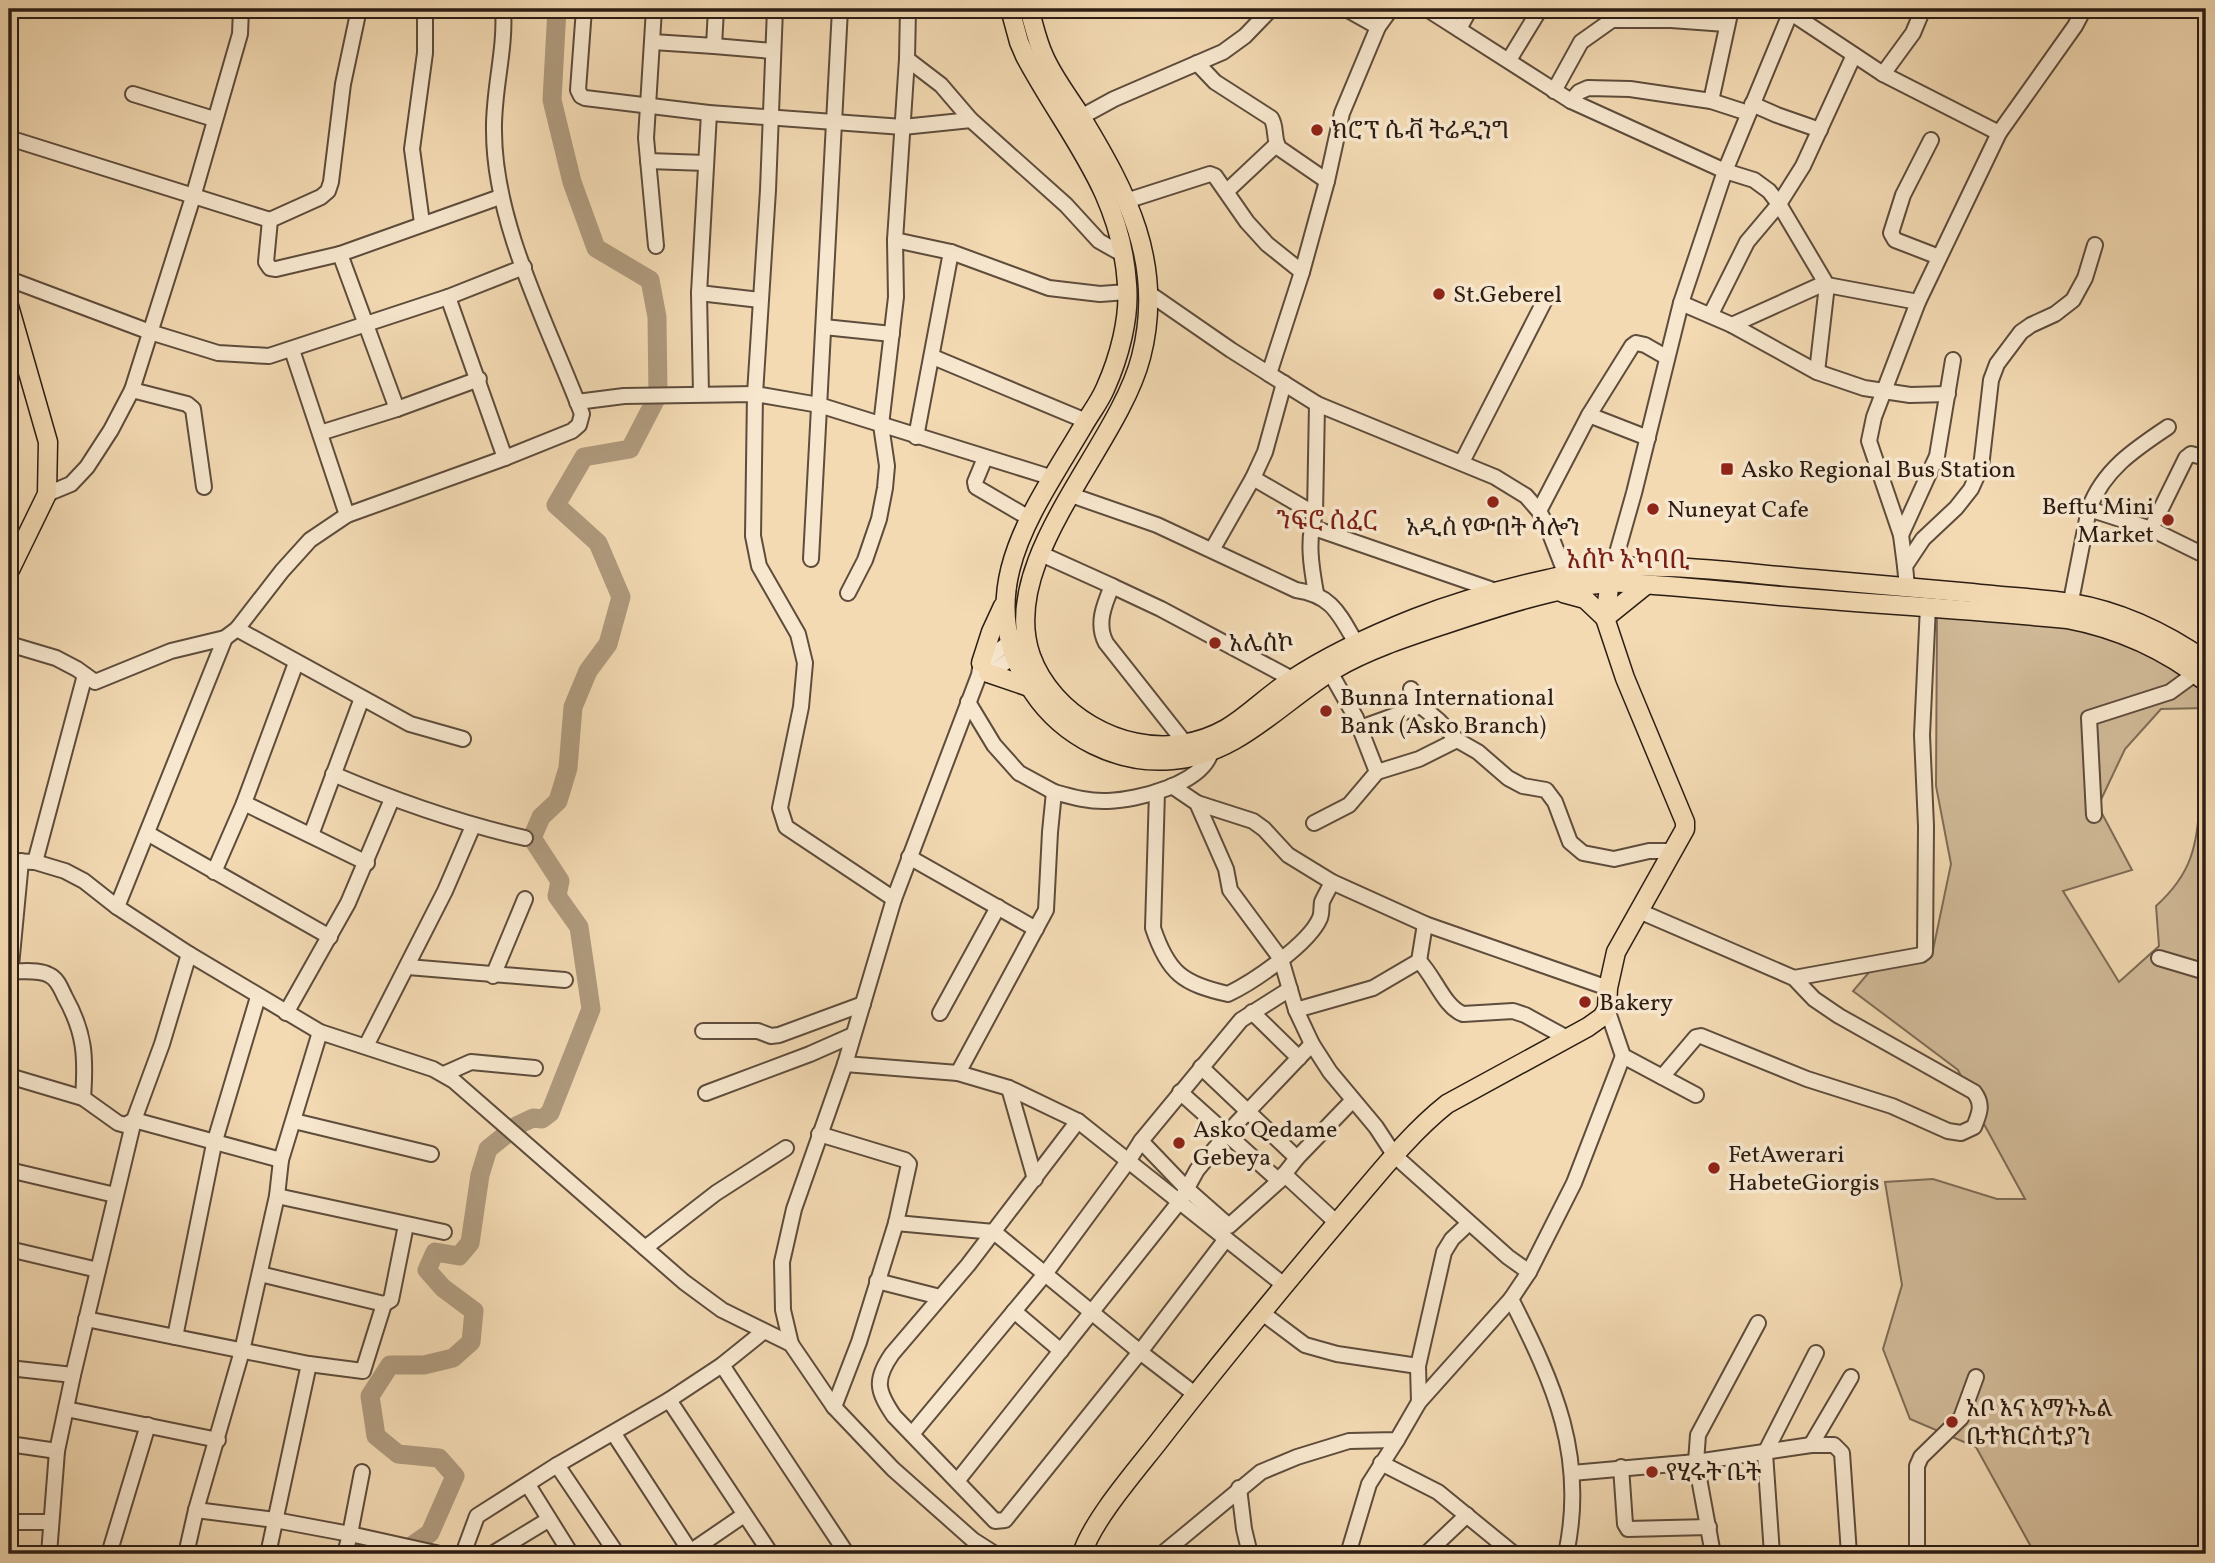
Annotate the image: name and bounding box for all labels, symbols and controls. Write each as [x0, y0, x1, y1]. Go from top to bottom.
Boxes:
place label: ክሮፕ ሴቭ ትሬዲንግ [1331, 115, 1510, 149]
marker: ክሮፕ ሴቭ ትሬዲንግ [1309, 122, 1325, 138]
place label: St.Geberel [1453, 279, 1562, 313]
marker: St.Geberel [1431, 286, 1447, 302]
place label: Asko Regional Bus Station [1741, 454, 2016, 488]
marker: Asko Regional Bus Station [1719, 461, 1735, 477]
place label: Beftu Mini Market [2042, 491, 2154, 553]
marker: አዲስ የውበት ሳሎን [1485, 494, 1501, 510]
place label: Nuneyat Cafe [1667, 494, 1809, 528]
marker: Nuneyat Cafe [1645, 501, 1661, 517]
district label: ንፍሮ ሰፈር [1276, 504, 1378, 540]
place label: አዲስ የውበት ሳሎን [1406, 512, 1580, 546]
marker: Beftu Mini Market [2160, 512, 2176, 528]
district label: አስኮ አካባቢ [1566, 543, 1690, 579]
place label: አሌስኮ [1229, 628, 1293, 662]
marker: አሌስኮ [1207, 635, 1223, 651]
place label: Bunna International Bank (Asko Branch) [1340, 682, 1554, 744]
marker: Bunna International Bank (Asko Branch) [1318, 703, 1334, 719]
place label: Bakery [1599, 987, 1673, 1021]
marker: Bakery [1577, 994, 1593, 1010]
place label: Asko Qedame Gebeya [1193, 1114, 1337, 1176]
marker: Asko Qedame Gebeya [1171, 1135, 1187, 1151]
place label: FetAwerari HabeteGiorgis [1728, 1139, 1879, 1201]
marker: FetAwerari HabeteGiorgis [1706, 1160, 1722, 1176]
place label: አቦ እና አማኑኤል ቤተክርስቲያን [1966, 1393, 2113, 1455]
marker: አቦ እና አማኑኤል ቤተክርስቲያን [1944, 1414, 1960, 1430]
place label: የሂሩት ቤት [1666, 1457, 1762, 1491]
marker: የሂሩት ቤት [1644, 1464, 1660, 1480]

